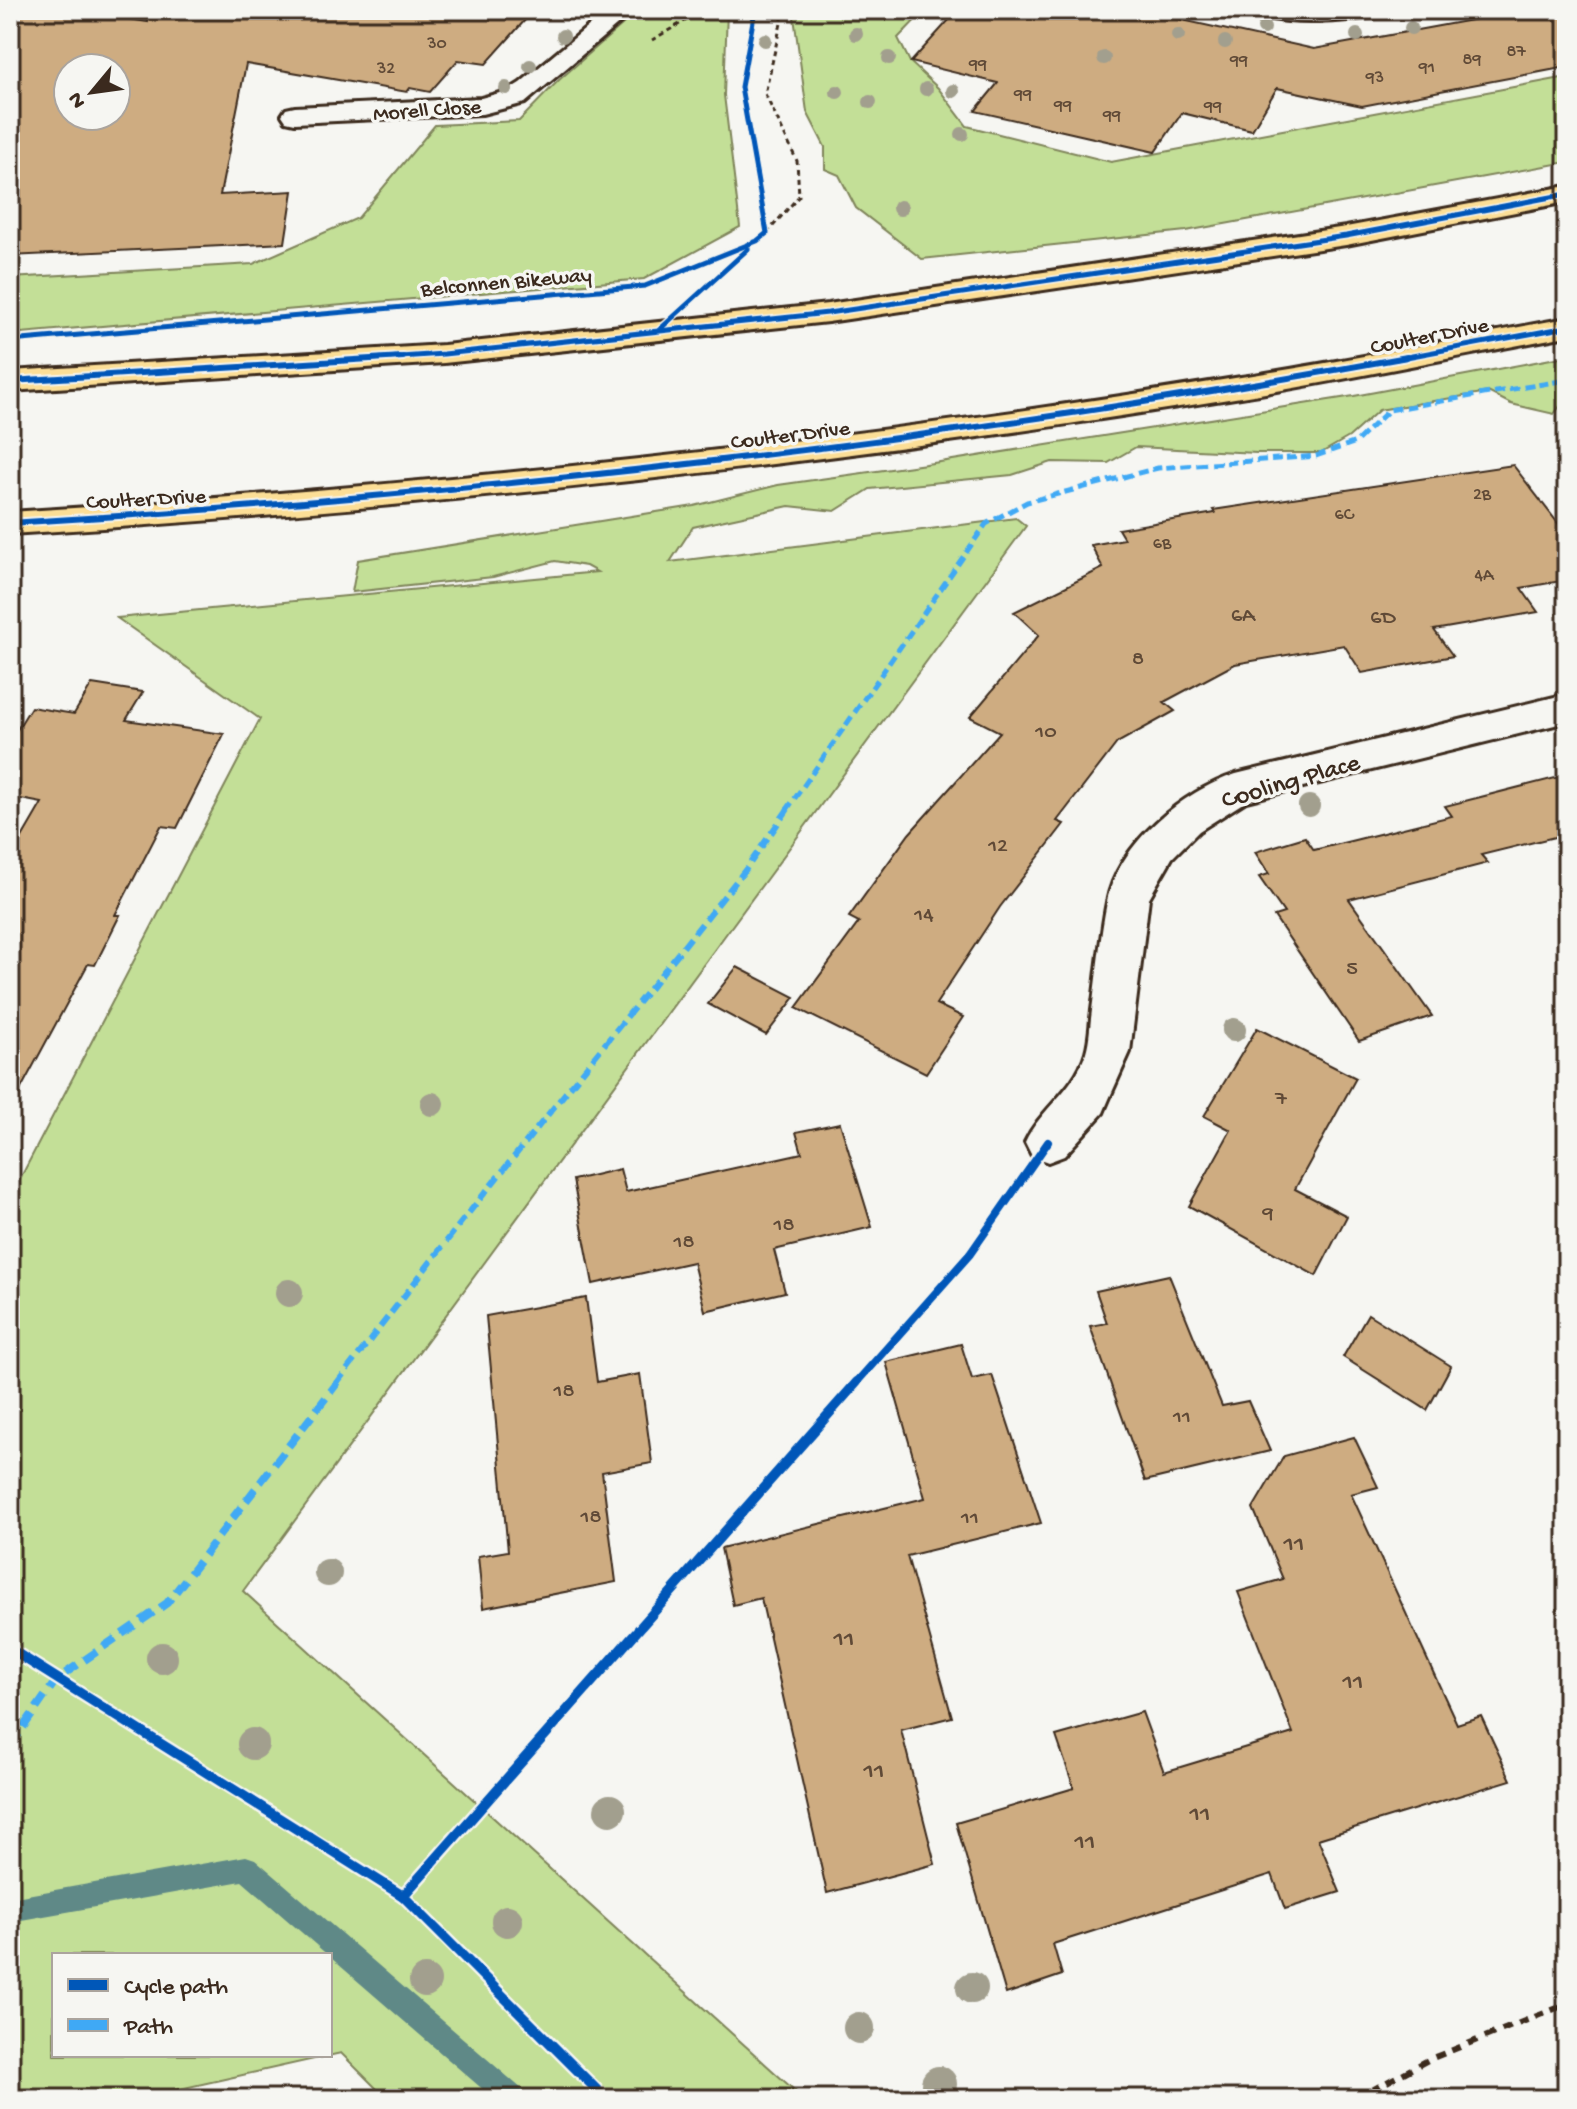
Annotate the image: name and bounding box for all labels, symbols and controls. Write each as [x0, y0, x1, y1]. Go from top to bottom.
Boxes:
house number: 30 [426, 34, 447, 55]
house number: 87 [1506, 42, 1526, 63]
house number: 89 [1463, 50, 1481, 71]
house number: 99 [1229, 51, 1248, 72]
north arrow [52, 52, 132, 132]
house number: 99 [968, 55, 987, 76]
house number: 91 [1418, 58, 1435, 79]
house number: 32 [376, 59, 395, 80]
house number: 93 [1365, 68, 1384, 89]
house number: 99 [1013, 85, 1032, 106]
text: N [63, 87, 93, 112]
street label: Morell Close [372, 95, 483, 129]
house number: 99 [1053, 96, 1072, 117]
house number: 99 [1203, 97, 1222, 118]
house number: 99 [1102, 106, 1121, 127]
street label: Belconnen Bikeway [419, 264, 593, 304]
street label: Coulter Drive [1368, 314, 1492, 362]
street label: Coulter Drive [729, 417, 852, 457]
street label: Coulter Drive [86, 485, 207, 517]
house number: 2B [1473, 485, 1492, 506]
house number: 6C [1335, 505, 1355, 526]
house number: 6B [1153, 534, 1172, 555]
house number: 4A [1474, 566, 1495, 587]
house number: 6A [1231, 604, 1256, 630]
house number: 6D [1370, 606, 1396, 632]
house number: 8 [1132, 647, 1144, 673]
house number: 10 [1034, 720, 1057, 746]
street label: Cooling Place [1218, 749, 1365, 818]
house number: 12 [987, 834, 1008, 860]
house number: 14 [913, 903, 934, 929]
house number: 5 [1346, 957, 1358, 983]
house number: 7 [1274, 1087, 1287, 1113]
house number: 9 [1261, 1202, 1274, 1228]
house number: 18 [773, 1213, 794, 1239]
house number: 18 [673, 1230, 694, 1256]
house number: 18 [553, 1379, 574, 1405]
house number: 11 [1172, 1405, 1191, 1431]
house number: 18 [580, 1505, 601, 1531]
house number: 11 [960, 1506, 979, 1532]
house number: 11 [1283, 1531, 1305, 1562]
house number: 11 [833, 1626, 855, 1657]
house number: 11 [1342, 1669, 1364, 1700]
house number: 11 [863, 1758, 885, 1789]
house number: 11 [1189, 1801, 1211, 1832]
house number: 11 [1074, 1829, 1096, 1860]
legend [52, 1953, 332, 2057]
text: Cycle path [124, 1974, 228, 2003]
text: Path [123, 2014, 173, 2043]

